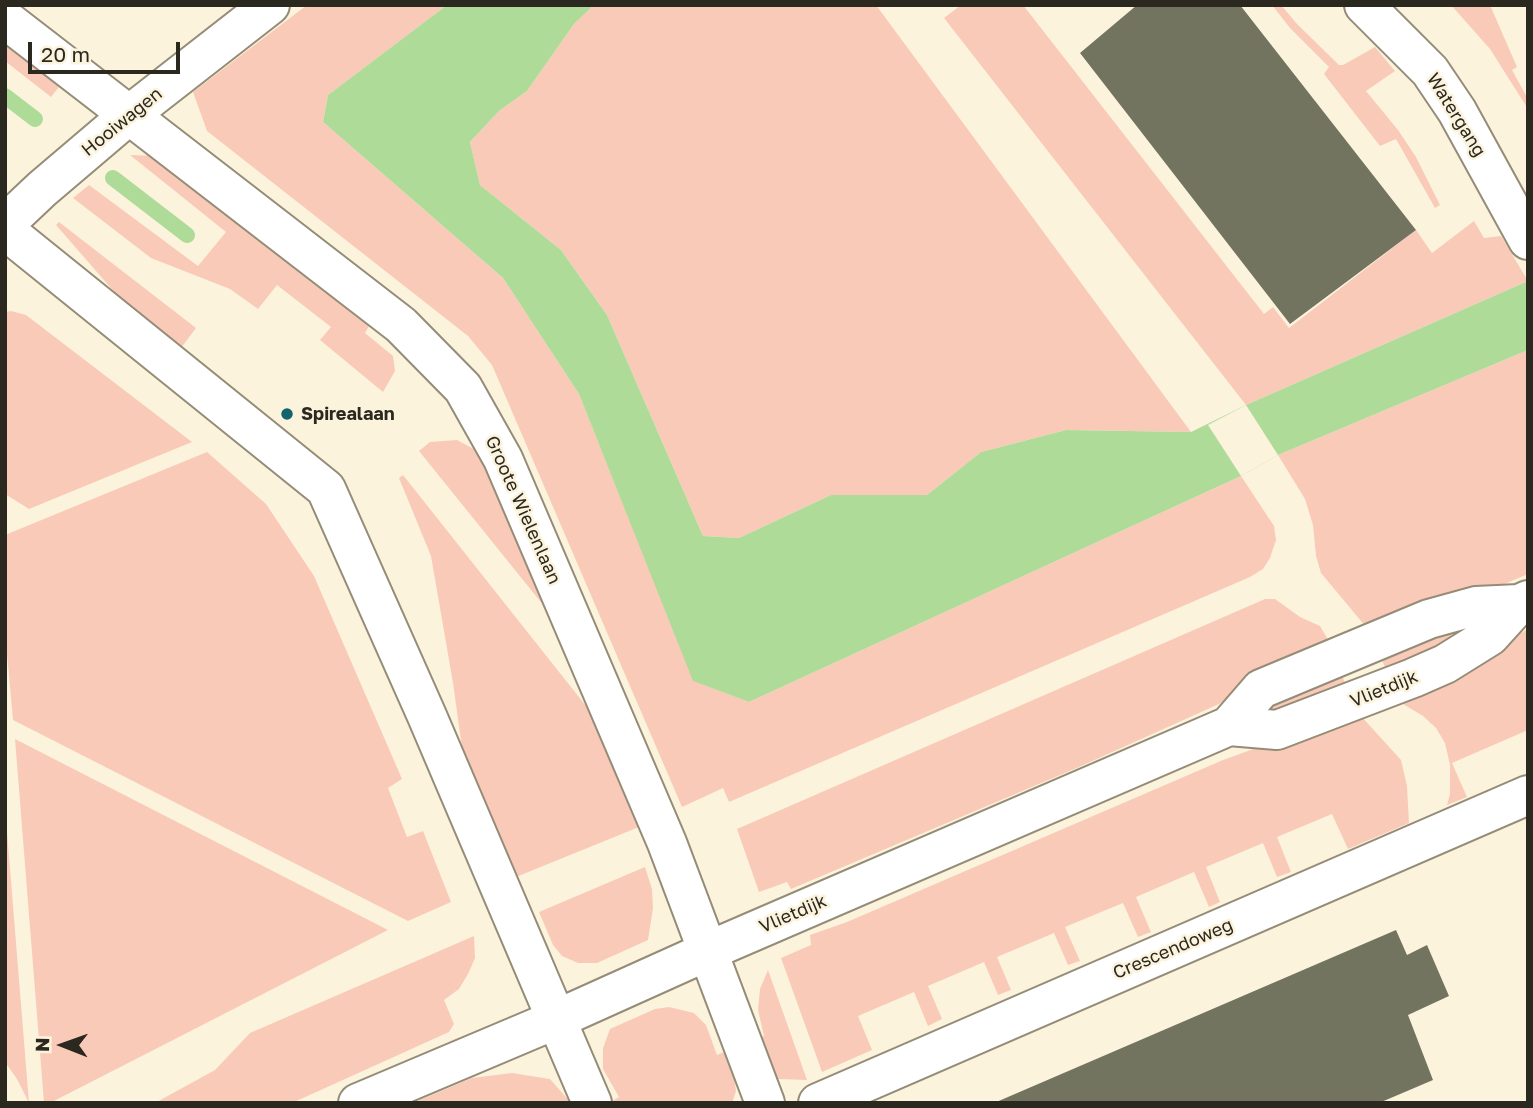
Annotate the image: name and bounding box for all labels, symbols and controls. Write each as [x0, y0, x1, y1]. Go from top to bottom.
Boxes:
scale bar [32, 28, 184, 72]
text: 20 m [41, 41, 90, 67]
street label: Watergang [1422, 69, 1490, 161]
street label: Hooiwagen [77, 83, 167, 161]
place label: Spirealaan [301, 403, 395, 425]
marker: Spirealaan [279, 406, 295, 422]
street label: Groote Wielenlaan [481, 432, 565, 588]
street label: Vlietdijk [1347, 666, 1421, 712]
street label: Vlietdijk [756, 890, 830, 938]
street label: Crescendoweg [1110, 914, 1236, 984]
north arrow [28, 1010, 98, 1080]
text: N [30, 1037, 53, 1052]

